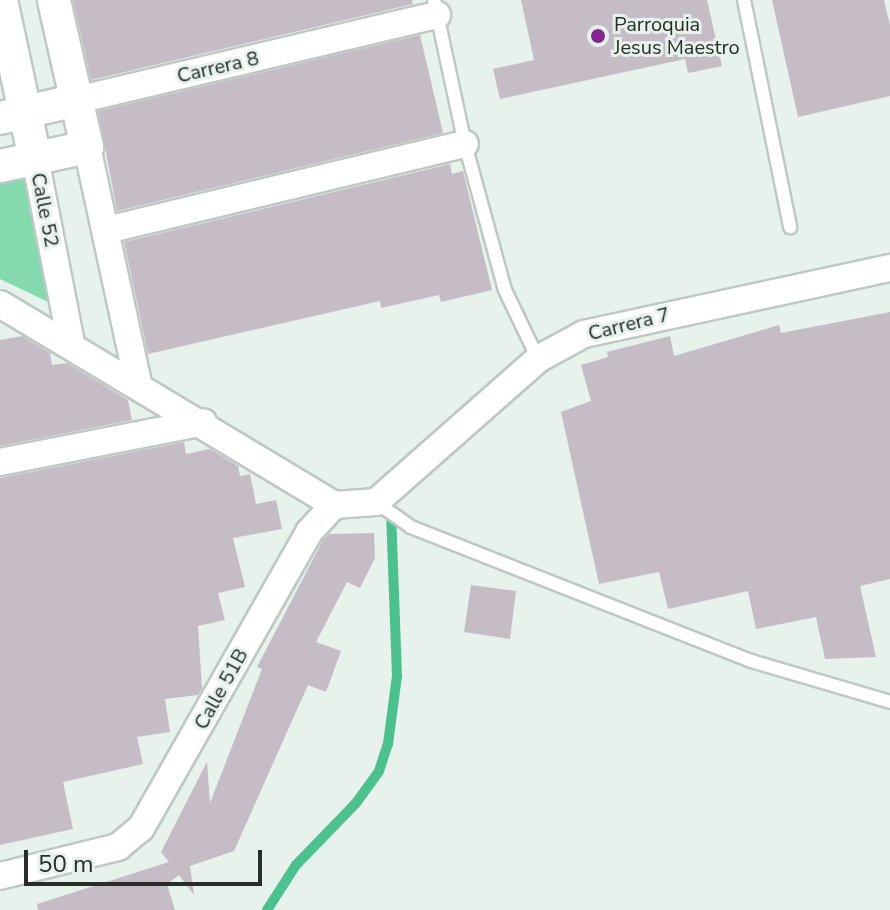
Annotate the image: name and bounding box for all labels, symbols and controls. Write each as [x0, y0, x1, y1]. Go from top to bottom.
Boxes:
place label: Parroquia Jesus Maestro [614, 12, 740, 59]
marker: Parroquia Jesus Maestro [589, 27, 607, 45]
street label: Carrera 8 [175, 46, 261, 88]
street label: Calle 52 [26, 171, 64, 249]
street label: Carrera 7 [586, 302, 672, 346]
street label: Calle 51B [189, 644, 253, 734]
scale bar [28, 834, 266, 884]
text: 50 m [38, 848, 94, 880]

